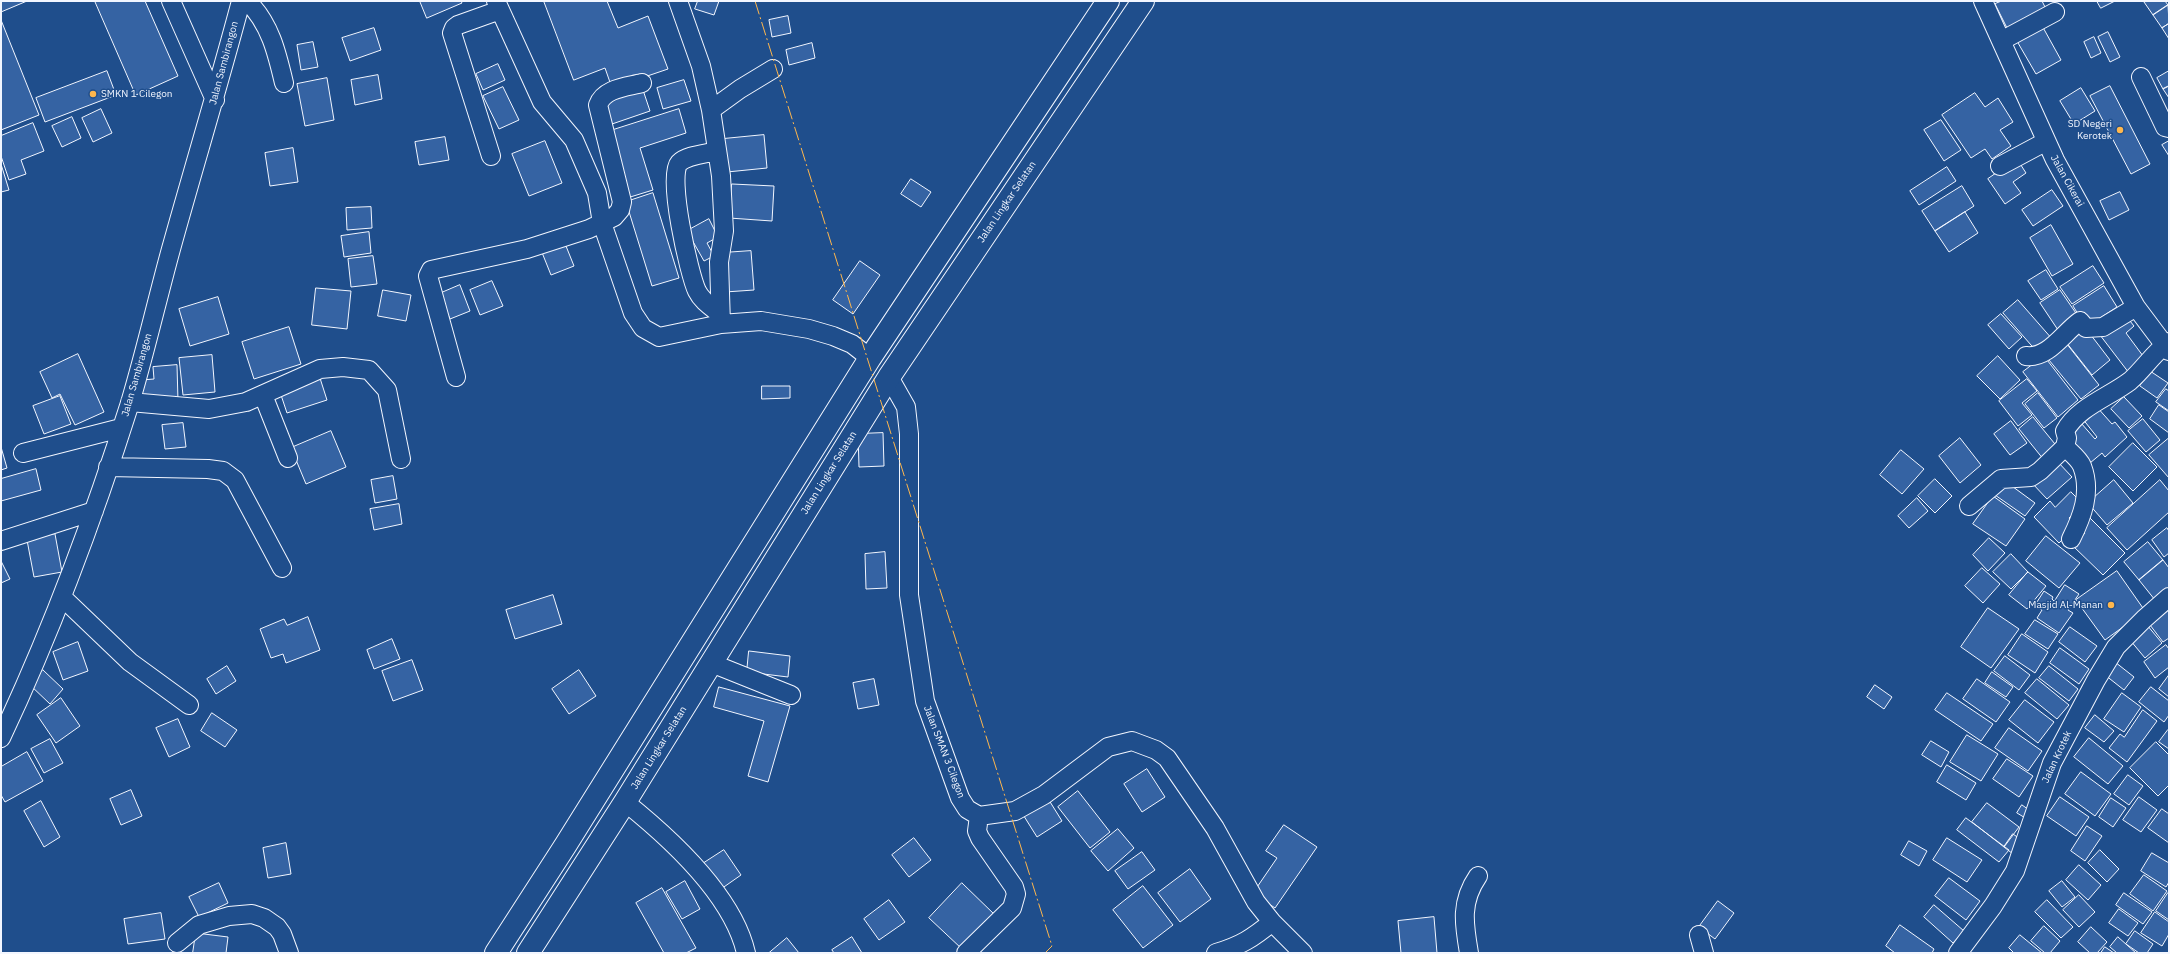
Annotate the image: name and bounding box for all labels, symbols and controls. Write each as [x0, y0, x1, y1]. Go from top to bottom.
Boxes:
street label: Jalan Sambirangon [207, 20, 241, 106]
place label: SMKN 1 Cilegon [101, 88, 172, 100]
marker: SMKN 1 Cilegon [88, 89, 98, 99]
place label: SD Negeri Kerotek [2068, 118, 2112, 142]
marker: SD Negeri Kerotek [2115, 125, 2125, 135]
street label: Jalan Cikerai [2048, 153, 2086, 209]
street label: Jalan Lingkar Selatan [975, 159, 1039, 245]
street label: Jalan Sambirangon [119, 332, 155, 418]
street label: Jalan Lingkar Selatan [799, 429, 859, 517]
place label: Masjid Al-Manan [2028, 599, 2103, 611]
marker: Masjid Al-Manan [2106, 600, 2116, 610]
street label: Jalan Lingkar Selatan [629, 704, 689, 792]
street label: Jalan SMAN 3 Cilegon [921, 704, 967, 800]
street label: Jalan Krotek [2040, 729, 2074, 785]

